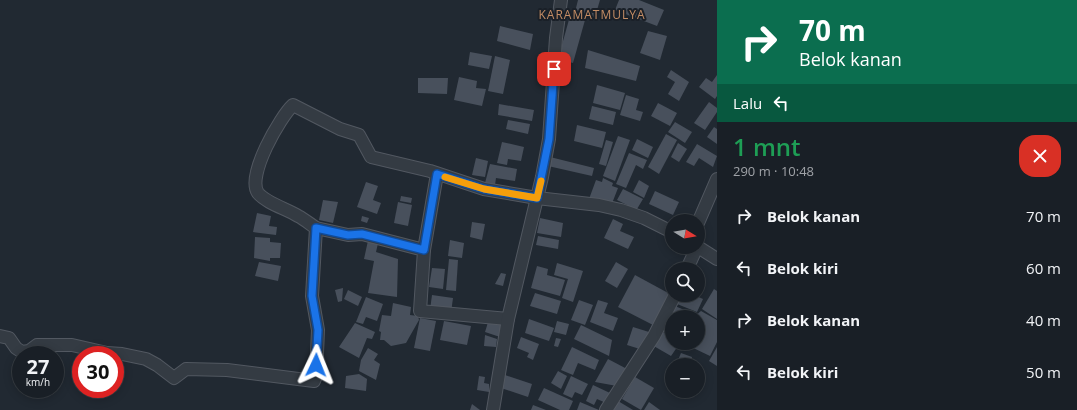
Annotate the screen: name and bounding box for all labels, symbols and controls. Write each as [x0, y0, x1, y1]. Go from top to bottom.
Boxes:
district label: KARAMATMULYA [538, 6, 646, 23]
text: 70 m [799, 11, 866, 49]
icon: right [733, 16, 785, 68]
text: Belok kanan [799, 47, 902, 71]
pin [537, 52, 571, 86]
icon: arrive [543, 58, 565, 80]
icon: left [770, 92, 792, 114]
text: Lalu [733, 93, 762, 113]
text: 1 mnt [733, 130, 801, 163]
button: close [1019, 135, 1061, 177]
text: 290 m · 10:48 [733, 162, 814, 180]
icon: right [733, 205, 755, 227]
text: Belok kanan [767, 206, 860, 226]
text: 70 m [1026, 206, 1061, 226]
north arrow [665, 214, 705, 254]
map controls [665, 214, 705, 398]
icon: left [733, 257, 755, 279]
text: Belok kiri [767, 258, 838, 278]
text: 60 m [1026, 258, 1061, 278]
button: search [665, 262, 705, 302]
icon: right [733, 309, 755, 331]
button: + [665, 310, 705, 350]
text: Belok kanan [767, 310, 860, 330]
text: 40 m [1026, 310, 1061, 330]
position arrow [295, 344, 337, 386]
speed limit sign: 30 [72, 346, 124, 398]
text: 27 [27, 353, 49, 380]
button: − [665, 358, 705, 398]
icon: left [733, 361, 755, 383]
text: Belok kiri [767, 362, 838, 382]
text: 50 m [1026, 362, 1061, 382]
text: km/h [26, 375, 50, 389]

